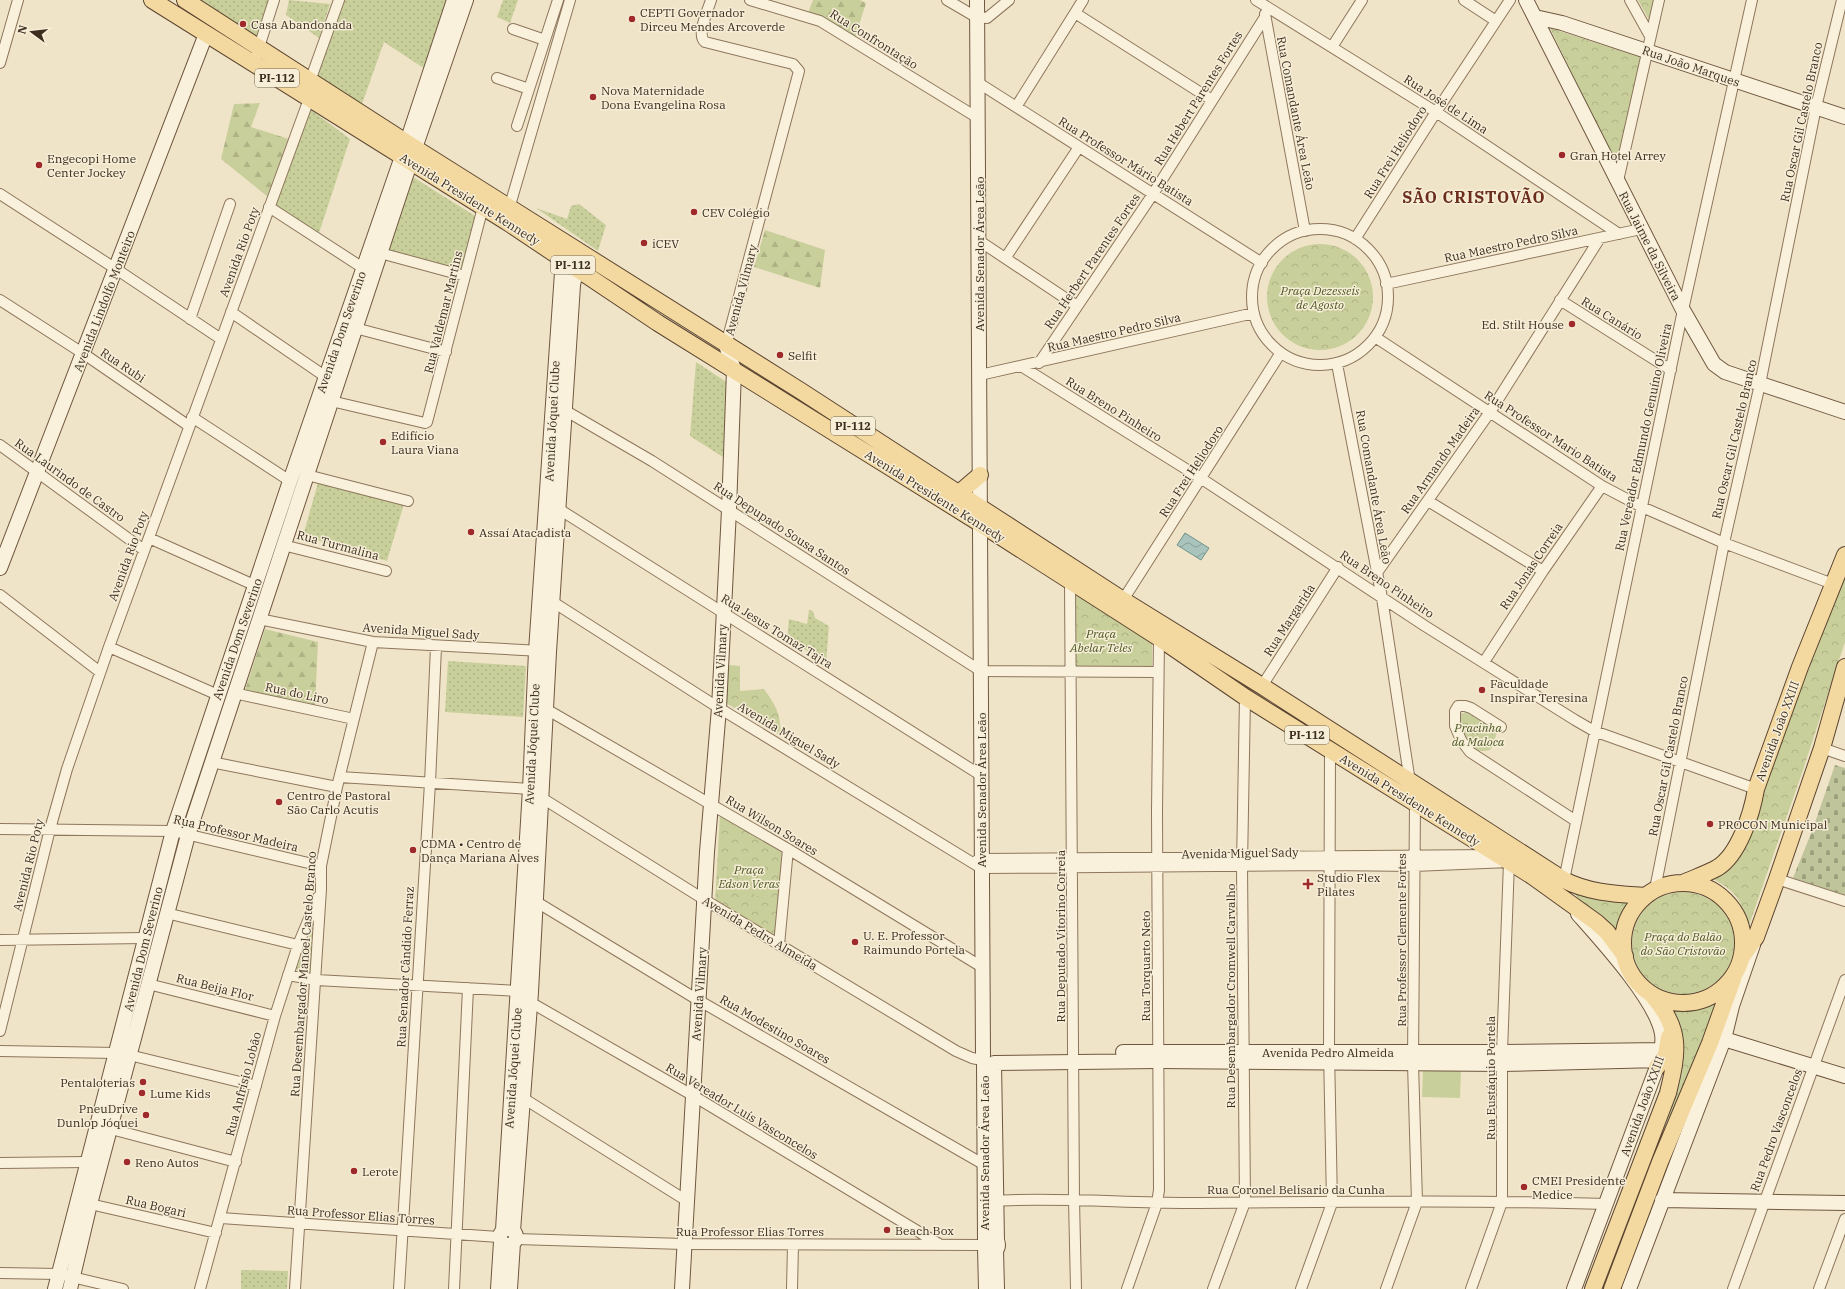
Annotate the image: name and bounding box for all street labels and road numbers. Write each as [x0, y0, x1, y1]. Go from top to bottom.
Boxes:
street label: Rua Confrontação [827, 6, 921, 72]
street label: Rua Hebert Parentes Fortes [1151, 28, 1246, 168]
street label: Rua Comandante Área Leão [1274, 35, 1318, 191]
street label: Rua Oscar Gil Castelo Branco [1777, 40, 1825, 203]
street label: Rua João Marques [1640, 42, 1742, 90]
road number: PI-112 [255, 69, 299, 87]
street label: Rua José de Lima [1401, 71, 1491, 137]
street label: Rua Frei Heliodoro [1360, 103, 1430, 201]
street label: Rua Professor Mário Batista [1056, 113, 1196, 209]
street label: Avenida Presidente Kennedy [397, 150, 543, 249]
street label: Avenida Senador Área Leão [972, 176, 987, 332]
street label: Rua Jaime da Silveira [1616, 189, 1684, 304]
street label: Rua Herbert Parentes Fortes [1041, 190, 1143, 332]
street label: Avenida Rio Poty [216, 204, 262, 299]
street label: Rua Maestro Pedro Silva [1443, 222, 1580, 266]
street label: Avenida Lindolfo Monteiro [70, 228, 138, 374]
street label: Avenida Vilmary [722, 242, 761, 337]
street label: Rua Valdemar Martins [420, 249, 466, 375]
road number: PI-112 [551, 256, 595, 274]
street label: Avenida Dom Severino [313, 269, 369, 395]
street label: Rua Canário [1579, 293, 1645, 343]
street label: Rua Maestro Pedro Silva [1046, 309, 1183, 355]
street label: Rua Vereador Edmundo Genuíno Oliveira [1611, 321, 1675, 552]
street label: Rua Rubi [98, 344, 149, 386]
street label: Rua Oscar Gil Castelo Branco [1708, 358, 1760, 520]
street label: Avenida Jóquei Clube [541, 360, 563, 482]
street label: Rua Breno Pinheiro [1063, 373, 1165, 445]
street label: Rua Professor Mario Batista [1482, 387, 1621, 485]
street label: Rua Armando Madeira [1397, 403, 1483, 516]
street label: Rua Comandante Área Leão [1353, 409, 1395, 565]
road number: PI-112 [831, 417, 875, 435]
street label: Rua Frei Heliodoro [1156, 422, 1226, 520]
street label: Rua Laurindo de Castro [12, 435, 128, 525]
street label: Avenida Presidente Kennedy [862, 447, 1008, 546]
street label: Rua Depupado Sousa Santos [711, 478, 853, 578]
street label: Avenida Rio Poty [105, 508, 151, 603]
street label: Rua Jonas Correia [1496, 519, 1566, 612]
street label: Rua Turmalina [295, 527, 381, 563]
street label: Rua Breno Pinheiro [1337, 547, 1437, 621]
street label: Avenida Dom Severino [209, 576, 265, 702]
street label: Rua Margarida [1260, 581, 1318, 659]
street label: Rua Jesus Tomaz Tajra [718, 591, 836, 672]
street label: Avenida Miguel Sady [362, 619, 481, 643]
street label: Avenida Vilmary [710, 623, 730, 718]
street label: Rua Oscar Gil Castelo Branco [1645, 674, 1691, 837]
street label: Rua do Liro [264, 679, 330, 707]
street label: Avenida João XXIII [1752, 679, 1802, 783]
street label: Avenida Jóquei Clube [521, 683, 543, 805]
street label: Avenida Miguel Sady [735, 698, 844, 772]
street label: Avenida Senador Área Leão [974, 712, 989, 868]
road number: PI-112 [1285, 726, 1329, 744]
street label: Avenida Presidente Kennedy [1337, 751, 1483, 850]
street label: Rua Wilson Soares [723, 792, 821, 858]
street label: Rua Professor Madeira [172, 811, 300, 855]
street label: Avenida Rio Poty [9, 817, 47, 913]
street label: Avenida Miguel Sady [1181, 844, 1299, 862]
street label: Rua Deputado Vitorino Correia [1053, 849, 1068, 1022]
street label: Rua Desembargador Manoel Castelo Branco [287, 850, 319, 1097]
street label: Rua Professor Clemente Fortes [1394, 853, 1409, 1027]
street label: Rua Desembargador Cromwell Carvalho [1223, 883, 1238, 1109]
street label: Avenida Dom Severino [120, 885, 166, 1013]
street label: Rua Senador Cândido Ferraz [393, 886, 417, 1048]
street label: Avenida Pedro Almeida [700, 893, 821, 974]
street label: Rua Torquarto Neto [1138, 910, 1153, 1022]
street label: Avenida Vilmary [688, 946, 710, 1041]
street label: Rua Beija Flor [175, 970, 256, 1004]
street label: Rua Modestino Soares [717, 991, 833, 1067]
street label: Avenida Jóquei Clube [501, 1007, 525, 1129]
street label: Rua Eustáquio Portela [1483, 1015, 1498, 1140]
street label: Rua Anfrísio Lobão [222, 1030, 264, 1138]
street label: Avenida Pedro Almeida [1262, 1045, 1394, 1060]
street label: Avenida João XXIII [1617, 1054, 1667, 1158]
street label: Rua Vereador Luís Vasconcelos [663, 1060, 821, 1163]
street label: Rua Pedro Vasconcelos [1747, 1066, 1805, 1193]
street label: Avenida Senador Área Leão [977, 1075, 992, 1231]
street label: Rua Coronel Belisario da Cunha [1207, 1182, 1386, 1197]
street label: Rua Bogari [124, 1192, 188, 1220]
street label: Rua Professor Elias Torres [286, 1202, 436, 1228]
street label: Rua Professor Elias Torres [676, 1224, 824, 1239]

